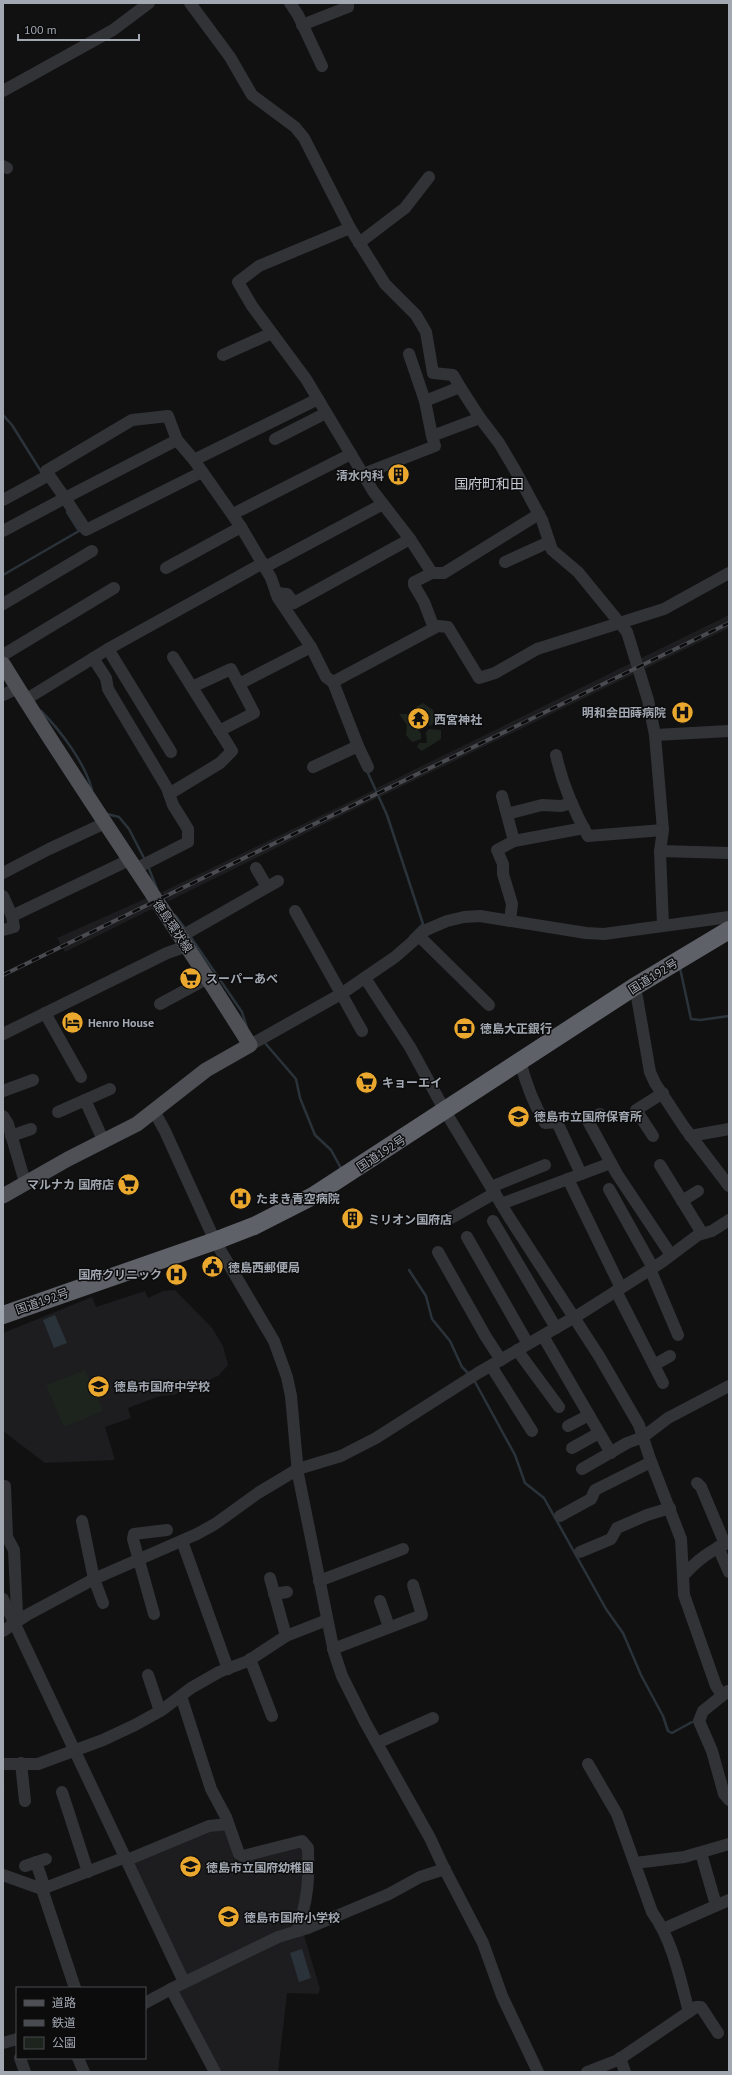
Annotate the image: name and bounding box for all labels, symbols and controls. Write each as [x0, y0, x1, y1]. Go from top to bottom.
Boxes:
scale bar [18, 16, 139, 42]
text: 100 m [24, 22, 57, 37]
building icon: 清水内科 [386, 462, 412, 488]
place label: 清水内科 [336, 468, 384, 483]
district label: 国府町和田 [454, 475, 524, 493]
hospital icon: 明和会田蒔病院 [669, 699, 695, 725]
place label: 明和会田蒔病院 [582, 705, 666, 720]
temple icon: 西宮神社 [406, 706, 432, 732]
place label: 西宮神社 [434, 712, 482, 727]
street label: 徳島環状線 [150, 897, 196, 955]
street label: 国道192号 [625, 955, 681, 997]
supermarket icon: スーパーあべ [177, 965, 203, 991]
place label: スーパーあべ [206, 971, 278, 986]
hotel icon: Henro House [59, 1009, 85, 1035]
place label: Henro House [88, 1015, 154, 1030]
bank icon: 徳島大正銀行 [451, 1015, 477, 1041]
place label: 徳島大正銀行 [480, 1021, 552, 1036]
supermarket icon: キョーエイ [354, 1069, 380, 1095]
place label: キョーエイ [382, 1075, 442, 1090]
school or university icon: 徳島市立国府保育所 [505, 1103, 531, 1129]
place label: 徳島市立国府保育所 [534, 1109, 642, 1124]
street label: 国道192号 [354, 1132, 408, 1174]
supermarket icon: マルナカ 国府店 [116, 1171, 142, 1197]
place label: マルナカ 国府店 [27, 1177, 114, 1192]
hospital icon: たまき青空病院 [228, 1185, 254, 1211]
place label: たまき青空病院 [256, 1191, 340, 1206]
building icon: ミリオン国府店 [339, 1206, 365, 1232]
place label: ミリオン国府店 [368, 1212, 452, 1227]
public building icon: 徳島西郵便局 [200, 1254, 226, 1280]
place label: 徳島西郵便局 [228, 1260, 300, 1275]
hospital icon: 国府クリニック [164, 1261, 190, 1287]
place label: 国府クリニック [78, 1267, 162, 1282]
street label: 国道192号 [13, 1285, 71, 1317]
school or university icon: 徳島市国府中学校 [86, 1373, 112, 1399]
place label: 徳島市国府中学校 [114, 1379, 210, 1394]
school or university icon: 徳島市立国府幼稚園 [177, 1854, 203, 1880]
place label: 徳島市立国府幼稚園 [206, 1860, 314, 1875]
school or university icon: 徳島市国府小学校 [215, 1904, 241, 1930]
place label: 徳島市国府小学校 [244, 1910, 340, 1925]
legend [16, 1987, 146, 2059]
text: 道路 [52, 1995, 76, 2010]
text: 鉄道 [52, 2015, 76, 2030]
text: 公園 [52, 2035, 76, 2050]

